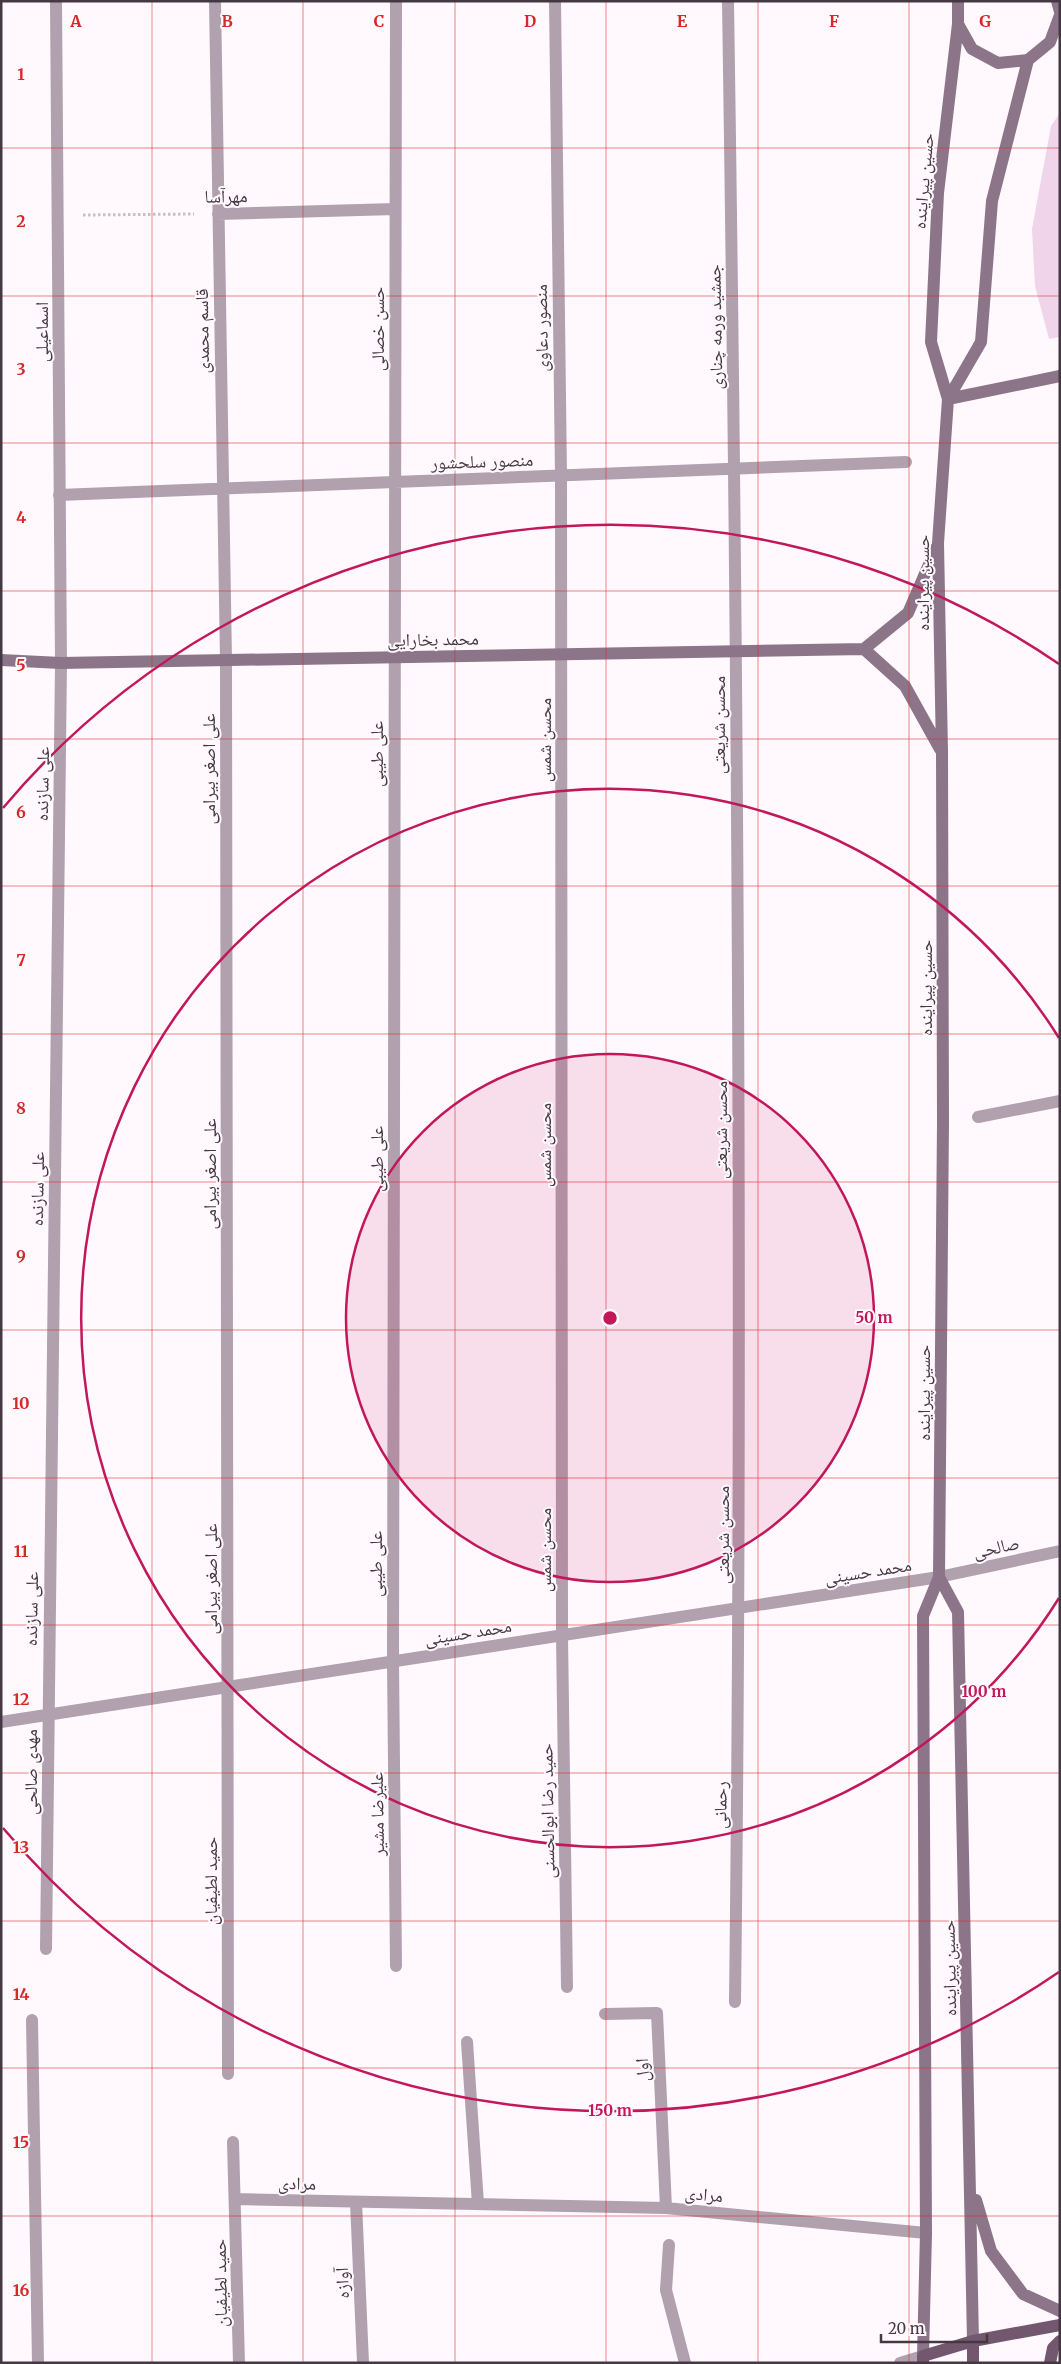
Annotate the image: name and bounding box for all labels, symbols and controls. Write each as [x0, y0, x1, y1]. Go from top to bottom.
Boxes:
text: A [69, 11, 82, 31]
text: B [221, 11, 233, 31]
text: C [374, 11, 384, 31]
text: D [524, 11, 536, 31]
text: E [677, 11, 688, 31]
text: F [829, 11, 839, 31]
text: G [979, 11, 991, 31]
text: 1 [17, 64, 25, 84]
street label: حسین پیراینده [907, 132, 939, 230]
street label: مهرآسا [204, 184, 248, 208]
text: 2 [16, 211, 26, 231]
street label: جمشید ورمه چناری [702, 264, 728, 390]
street label: منصور دعاوی [529, 284, 553, 372]
street label: حسن خصالی [366, 287, 389, 371]
street label: قاسم محمدی [190, 288, 215, 374]
street label: اسماعیلی [30, 302, 53, 362]
text: 3 [16, 359, 26, 379]
street label: منصور سلحشور [429, 448, 534, 474]
text: 4 [16, 507, 26, 527]
street label: حسین پیراینده [911, 535, 934, 631]
street label: محمد بخارایی [387, 627, 479, 651]
text: 5 [16, 655, 26, 675]
street label: محسن شریعتی [707, 676, 730, 774]
street label: محسن شمس [533, 698, 556, 782]
street label: علی اصغر بیرامی [197, 713, 220, 825]
street label: علی طیبی [365, 721, 388, 787]
street label: علی سازنده [30, 747, 54, 821]
text: 6 [16, 802, 26, 822]
street label: حسین پیراینده [914, 940, 937, 1036]
text: 7 [16, 950, 26, 970]
street label: محسن شریعتی [709, 1081, 732, 1179]
text: 8 [16, 1098, 26, 1118]
street label: محسن شمس [533, 1103, 556, 1187]
street label: علی اصغر بیرامی [198, 1118, 221, 1230]
street label: علی طیبی [365, 1126, 388, 1192]
street label: علی سازنده [25, 1152, 49, 1226]
text: 9 [16, 1246, 26, 1266]
text: 50 m [855, 1308, 893, 1327]
centre of rings [601, 1309, 619, 1327]
street label: حسین پیراینده [912, 1345, 935, 1441]
text: 10 [12, 1393, 30, 1413]
street label: محسن شریعتی [711, 1486, 734, 1584]
street label: محسن شمس [533, 1508, 556, 1592]
street label: علی اصغر بیرامی [199, 1523, 222, 1635]
street label: علی طیبی [364, 1531, 387, 1597]
street label: صالحی [971, 1531, 1021, 1563]
text: 11 [14, 1541, 29, 1561]
street label: محمد حسینی [823, 1553, 913, 1589]
street label: علی سازنده [19, 1572, 43, 1646]
street label: محمد حسینی [423, 1614, 513, 1650]
text: 100 m [962, 1682, 1006, 1701]
text: 12 [13, 1689, 29, 1709]
street label: مهدی صالحی [19, 1729, 42, 1815]
street label: حمید رضا ابوالحسنی [534, 1743, 560, 1879]
street label: علیرضا مشیر [365, 1772, 389, 1857]
street label: رحمانی [708, 1781, 732, 1829]
text: 13 [13, 1837, 29, 1857]
street label: حمید لطیفیان [199, 1837, 222, 1925]
street label: حسین پیراینده [937, 1920, 961, 2016]
text: 14 [13, 1984, 29, 2004]
street label: اول [630, 2058, 654, 2082]
text: 150 m [588, 2101, 632, 2120]
text: 15 [13, 2132, 29, 2152]
street label: مرادی [278, 2171, 316, 2195]
street label: مرادی [684, 2181, 724, 2207]
street label: حمید لطیفیان [208, 2239, 232, 2327]
street label: آوازه [330, 2267, 354, 2299]
text: 16 [13, 2280, 29, 2300]
scale bar [881, 2312, 987, 2344]
text: 20 m [888, 2319, 925, 2338]

